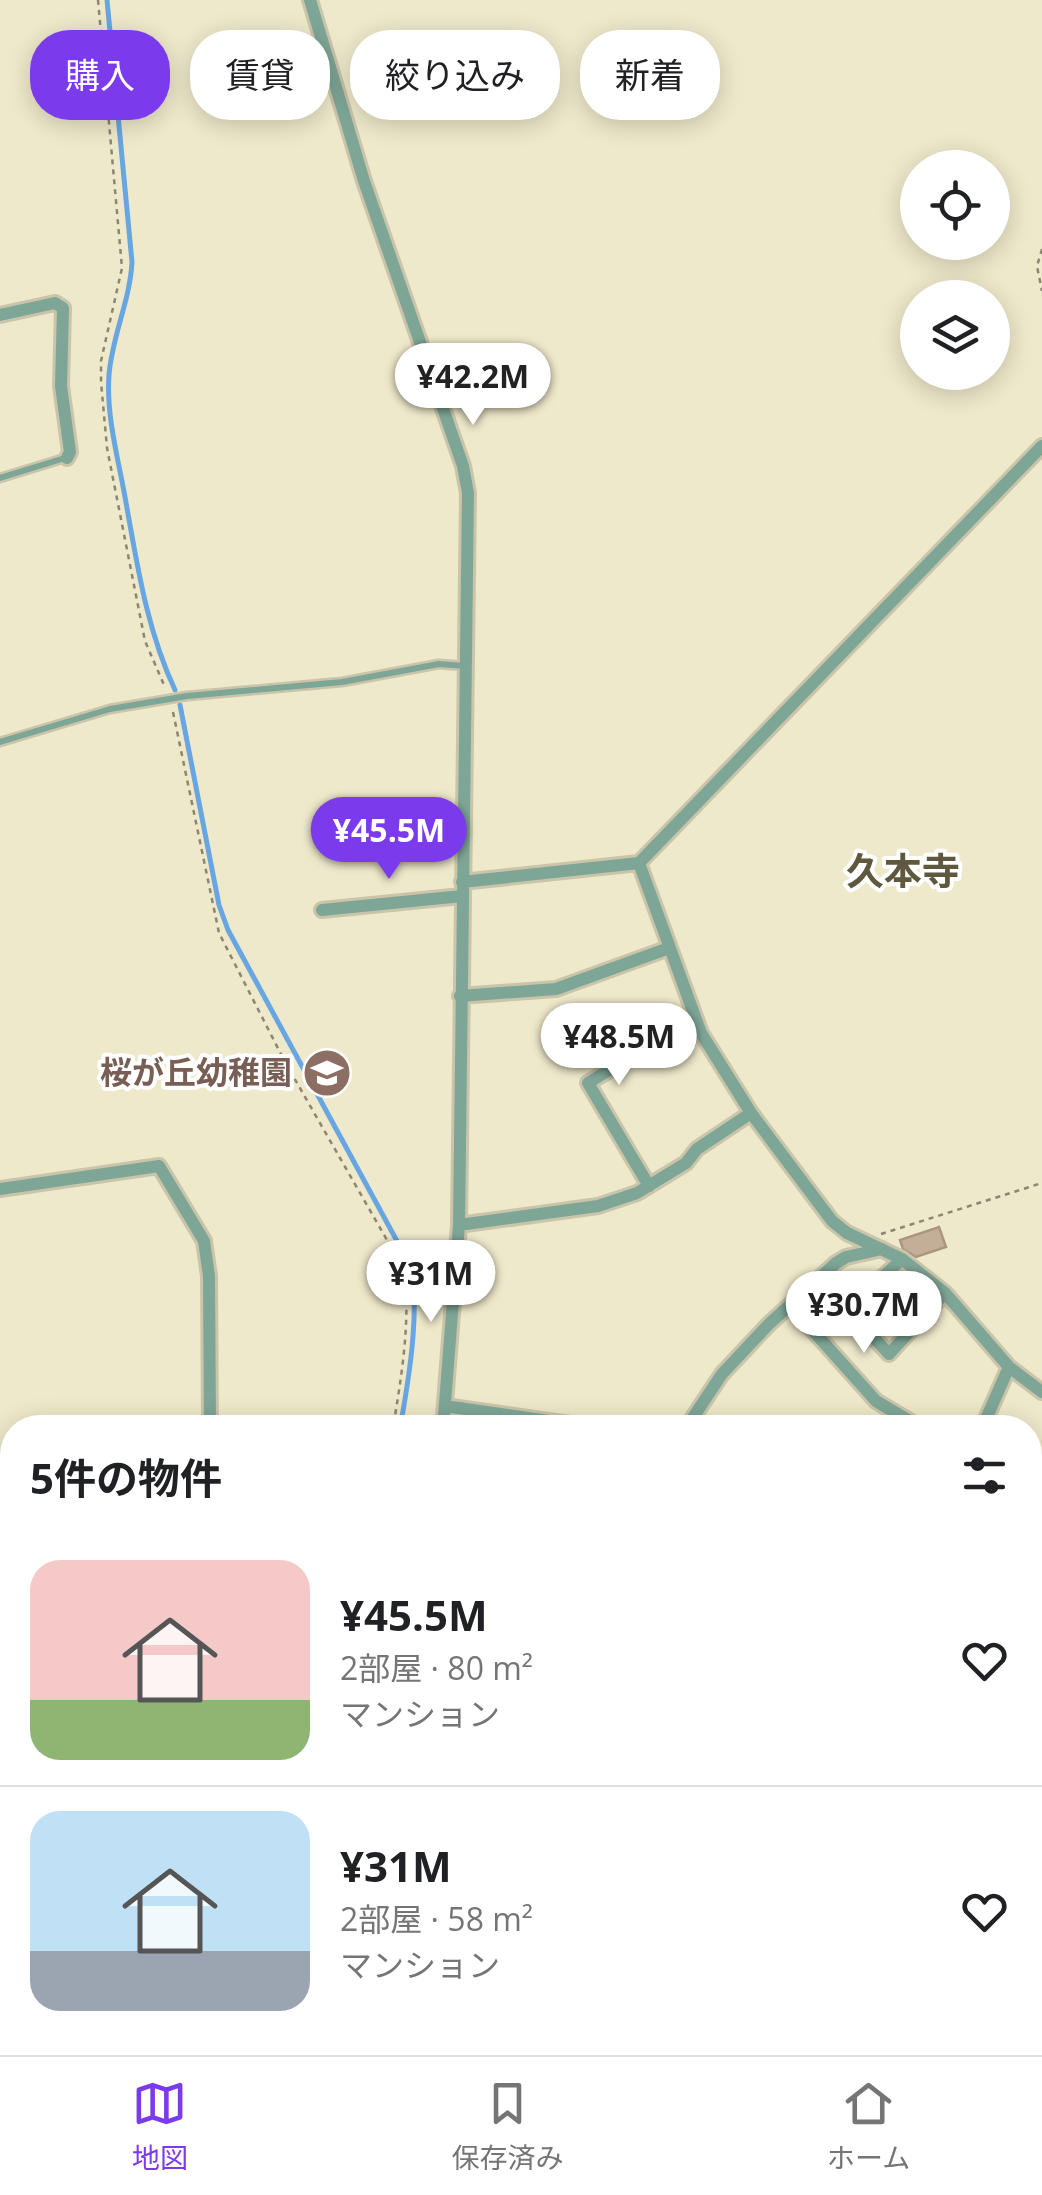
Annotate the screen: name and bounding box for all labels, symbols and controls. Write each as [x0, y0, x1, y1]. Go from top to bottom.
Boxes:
chip: 購入 [30, 30, 170, 120]
chip: 賃貸 [190, 30, 330, 120]
chip: 絞り込み [350, 30, 560, 120]
chip: 新着 [580, 30, 720, 120]
map controls [900, 150, 1010, 390]
button: locate [900, 150, 1010, 260]
button: layers [900, 280, 1010, 390]
pin: ¥42.2M [392, 343, 554, 428]
text: ¥42.2M [417, 354, 529, 397]
pin: ¥45.5M [308, 797, 470, 882]
text: ¥45.5M [333, 808, 445, 851]
district label: 久本寺 [846, 844, 960, 896]
pin: ¥48.5M [538, 1003, 700, 1088]
text: ¥48.5M [563, 1014, 675, 1057]
school or university icon: 桜が丘幼稚園 [301, 1047, 353, 1099]
place label: 桜が丘幼稚園 [100, 1050, 292, 1093]
pin: ¥31M [372, 1240, 490, 1325]
text: ¥31M [388, 1251, 474, 1294]
pin: ¥30.7M [783, 1271, 945, 1356]
text: ¥30.7M [808, 1282, 920, 1325]
icon: filters [957, 1448, 1012, 1503]
text: 5件の物件 [30, 1449, 222, 1506]
text: ¥45.5M [340, 1586, 488, 1643]
icon: home [110, 1600, 230, 1720]
icon: heart [957, 1633, 1012, 1688]
text: 2部屋 · 80 m² [340, 1646, 533, 1689]
text: マンション [340, 1692, 500, 1735]
text: ¥31M [340, 1837, 452, 1894]
icon: home [110, 1851, 230, 1971]
icon: heart [957, 1884, 1012, 1939]
text: 2部屋 · 58 m² [340, 1897, 533, 1940]
text: マンション [340, 1943, 500, 1986]
tab: 地図 [132, 2076, 188, 2176]
tab: 保存済み [451, 2076, 563, 2176]
tab: ホーム [827, 2076, 910, 2176]

